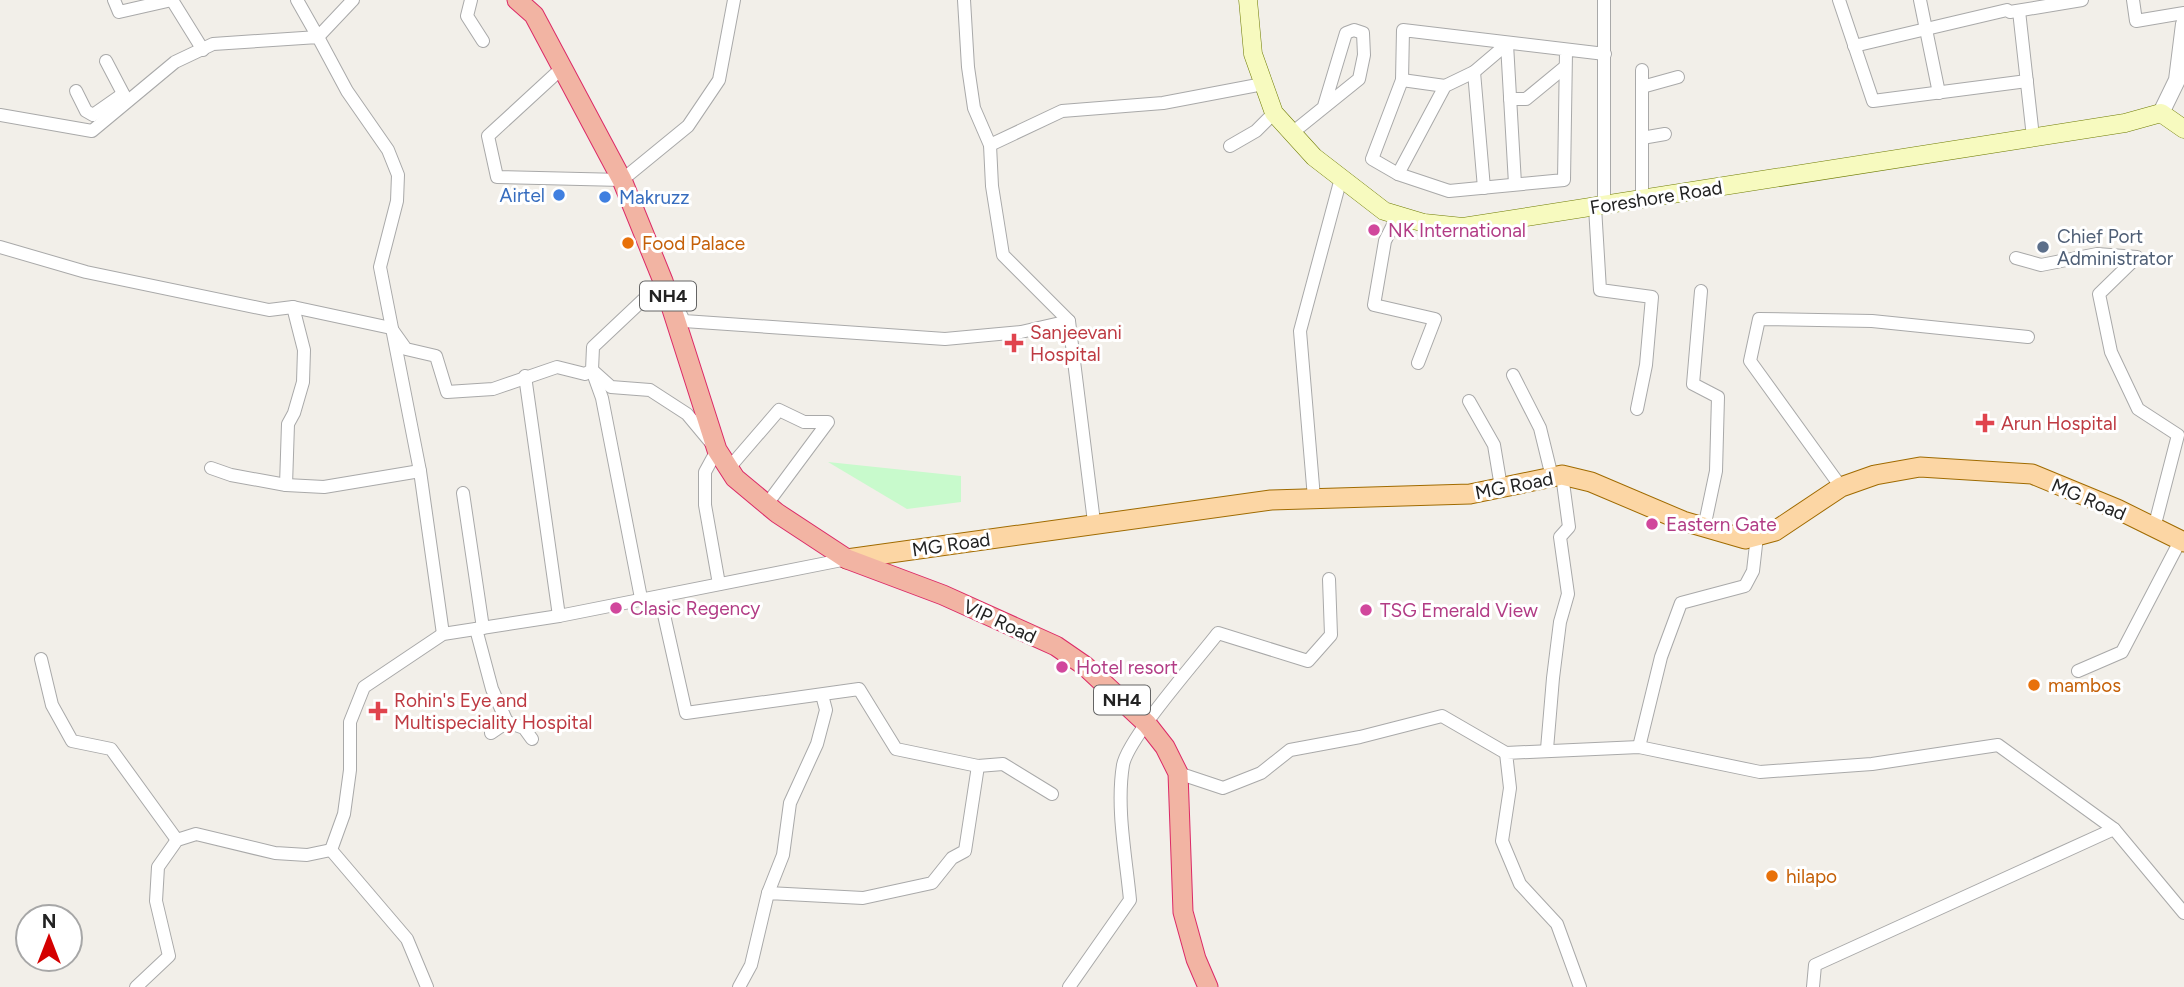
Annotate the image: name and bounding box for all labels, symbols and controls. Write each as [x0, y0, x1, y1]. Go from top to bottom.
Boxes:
street label: Foreshore Road [1588, 176, 1724, 219]
place label: Airtel [500, 184, 545, 207]
place label: Makruzz [619, 186, 690, 209]
marker: Airtel [551, 187, 567, 203]
marker: Makruzz [597, 189, 613, 205]
place label: NK International [1388, 219, 1526, 242]
marker: NK International [1366, 222, 1382, 238]
place label: Chief Port Administrator [2057, 225, 2174, 270]
place label: Food Palace [642, 232, 745, 255]
marker: Food Palace [620, 235, 636, 251]
marker: Chief Port Administrator [2035, 239, 2051, 255]
road number: NH4 [640, 282, 696, 310]
place label: Sanjeevani Hospital [1030, 321, 1122, 366]
marker: Sanjeevani Hospital [1004, 333, 1024, 353]
place label: Arun Hospital [2001, 412, 2117, 435]
marker: Arun Hospital [1975, 413, 1995, 433]
street label: MG Road [1473, 467, 1555, 504]
street label: MG Road [2048, 473, 2130, 525]
place label: Eastern Gate [1666, 513, 1777, 536]
marker: Eastern Gate [1644, 516, 1660, 532]
street label: MG Road [910, 528, 992, 561]
street label: VIP Road [960, 595, 1040, 648]
place label: Clasic Regency [630, 597, 760, 620]
place label: TSG Emerald View [1380, 599, 1538, 622]
marker: Clasic Regency [608, 600, 624, 616]
marker: TSG Emerald View [1358, 602, 1374, 618]
place label: Hotel resort [1076, 656, 1178, 679]
marker: Hotel resort [1054, 659, 1070, 675]
place label: mambos [2048, 674, 2121, 697]
marker: mambos [2026, 677, 2042, 693]
road number: NH4 [1094, 686, 1150, 714]
place label: Rohin's Eye and Multispeciality Hospital [394, 689, 593, 734]
marker: Rohin's Eye and Multispeciality Hospital [368, 701, 388, 721]
place label: hilapo [1786, 865, 1837, 888]
marker: hilapo [1764, 868, 1780, 884]
north arrow [14, 903, 84, 973]
text: N [42, 910, 56, 933]

